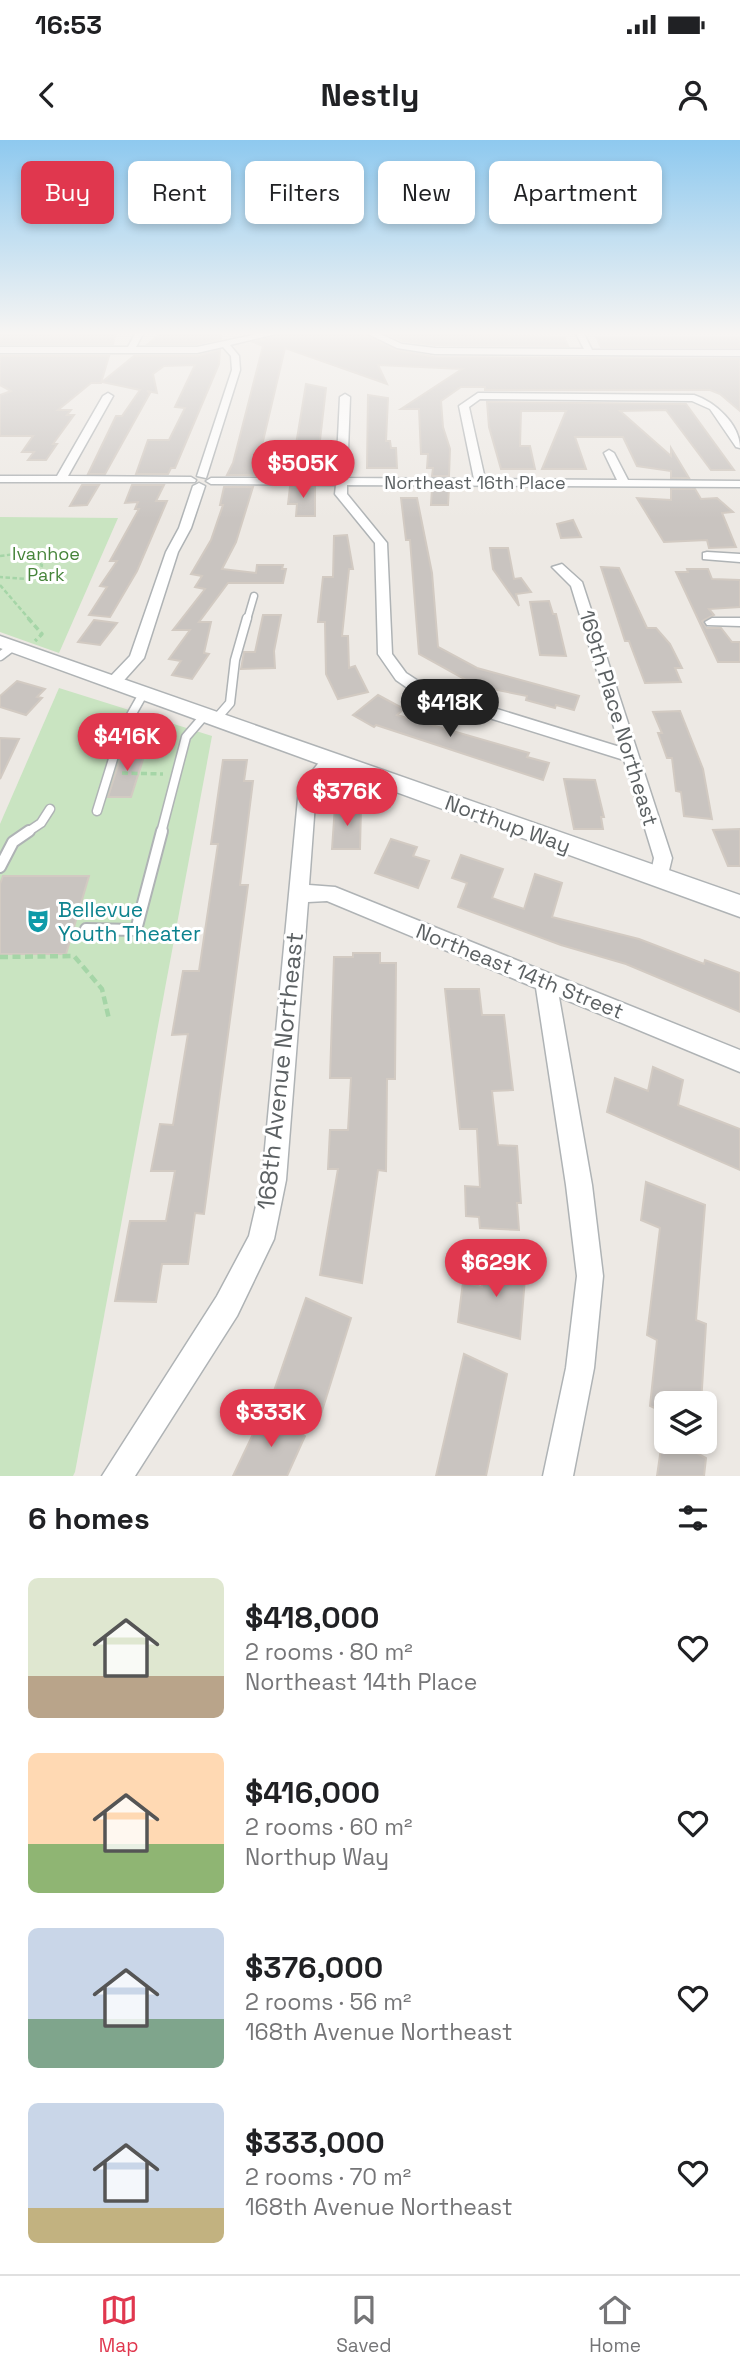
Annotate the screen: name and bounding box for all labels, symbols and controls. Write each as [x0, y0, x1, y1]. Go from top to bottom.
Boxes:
text: 16:53 [35, 8, 102, 42]
text: Nestly [320, 75, 420, 115]
icon: back [28, 76, 66, 114]
icon: person [674, 76, 712, 114]
chip: Buy [21, 161, 114, 224]
chip: Rent [128, 161, 231, 224]
chip: Filters [245, 161, 364, 224]
chip: New [378, 161, 475, 224]
chip: Apartment [489, 161, 662, 224]
pin: $505K [254, 440, 352, 500]
text: $505K [268, 448, 338, 478]
street label: Northeast 16th Place [384, 471, 566, 494]
park label: Ivanhoe Park [12, 542, 80, 586]
street label: 169th Place Northeast [573, 607, 665, 829]
pin: $418K [401, 680, 499, 739]
text: $418K [417, 687, 483, 717]
pin: $416K [78, 714, 176, 773]
text: $416K [94, 721, 160, 751]
pin: $376K [298, 768, 396, 828]
text: $376K [312, 776, 382, 806]
street label: Northup Way [442, 789, 574, 859]
place label: Bellevue Youth Theater [58, 896, 201, 947]
theatre icon: Bellevue Youth Theater [24, 907, 52, 935]
street label: Northeast 14th Street [412, 917, 628, 1025]
street label: 168th Avenue Northeast [250, 931, 310, 1211]
pin: $629K [447, 1240, 545, 1299]
text: $629K [461, 1247, 531, 1277]
pin: $333K [222, 1390, 320, 1449]
map controls [654, 1391, 717, 1454]
button: layers [654, 1391, 717, 1454]
text: $333K [236, 1397, 306, 1427]
text: 6 homes [28, 1499, 150, 1538]
icon: filters [674, 1499, 712, 1537]
text: $418,000 [245, 1598, 379, 1637]
icon: home [84, 1606, 168, 1690]
icon: heart [674, 1629, 712, 1667]
text: 2 rooms · 80 m² [245, 1637, 413, 1667]
text: Northeast 14th Place [245, 1667, 477, 1697]
text: $416,000 [245, 1773, 380, 1812]
icon: home [84, 1781, 168, 1865]
icon: heart [674, 1804, 712, 1842]
text: 2 rooms · 60 m² [245, 1812, 412, 1842]
text: Northup Way [245, 1842, 389, 1872]
text: $376,000 [245, 1948, 383, 1987]
icon: home [84, 1956, 168, 2040]
icon: heart [674, 1979, 712, 2017]
text: 2 rooms · 56 m² [245, 1987, 411, 2017]
text: 168th Avenue Northeast [245, 2017, 512, 2047]
text: $333,000 [245, 2123, 385, 2162]
icon: home [84, 2131, 168, 2215]
icon: heart [674, 2154, 712, 2192]
text: 2 rooms · 70 m² [245, 2162, 411, 2192]
text: 168th Avenue Northeast [245, 2192, 512, 2222]
tab: Map [99, 2291, 138, 2358]
tab: Saved [336, 2291, 392, 2358]
tab: Home [589, 2291, 641, 2358]

